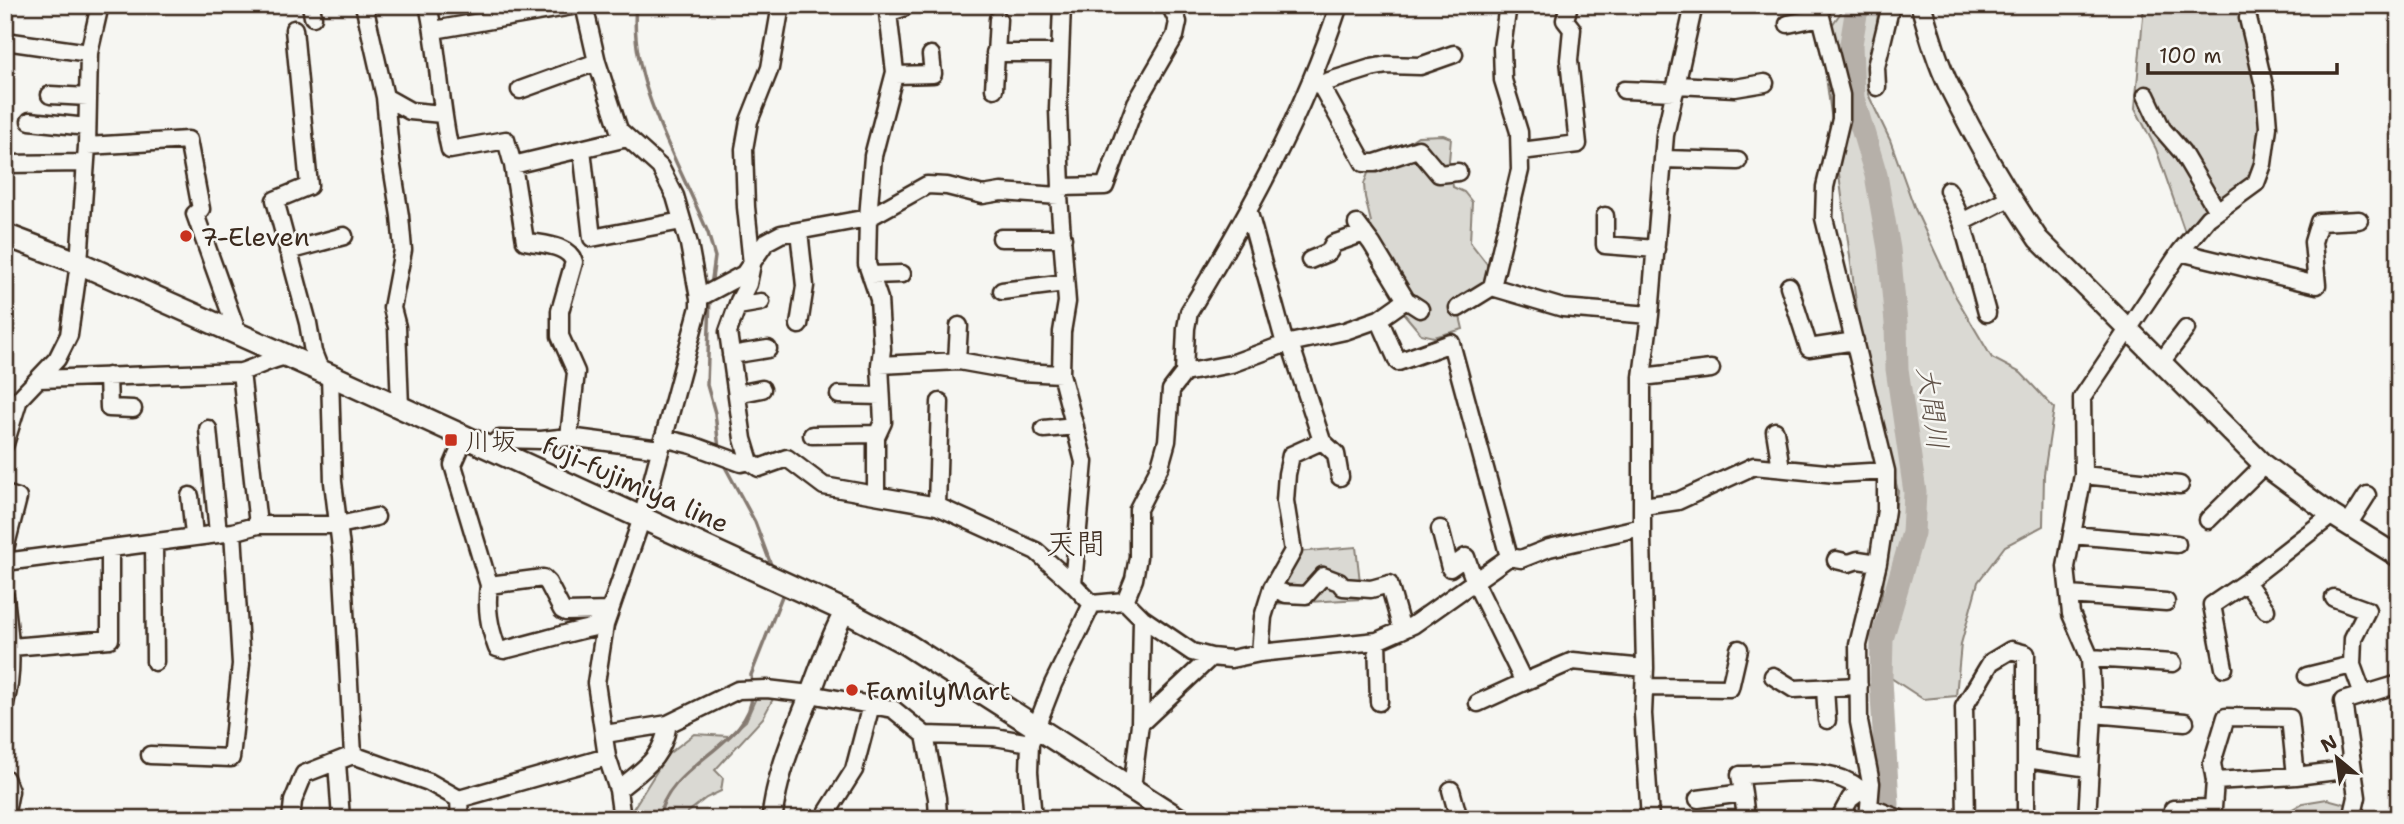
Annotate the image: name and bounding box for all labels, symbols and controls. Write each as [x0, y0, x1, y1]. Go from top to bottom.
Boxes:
scale bar [2148, 32, 2338, 76]
text: 100 m [2159, 42, 2222, 70]
place label: 7-Eleven [200, 219, 310, 254]
marker: 7-Eleven [178, 228, 194, 244]
water label: 大間川 [1908, 364, 1958, 452]
place label: 川坂 [465, 423, 517, 458]
street label: fuji-fujimiya line [537, 427, 735, 541]
marker: 川坂 [443, 432, 459, 448]
district label: 天間 [1046, 523, 1106, 564]
place label: FamilyMart [866, 673, 1011, 708]
marker: FamilyMart [844, 682, 860, 698]
north arrow [2302, 722, 2372, 792]
text: N [2316, 729, 2342, 758]

